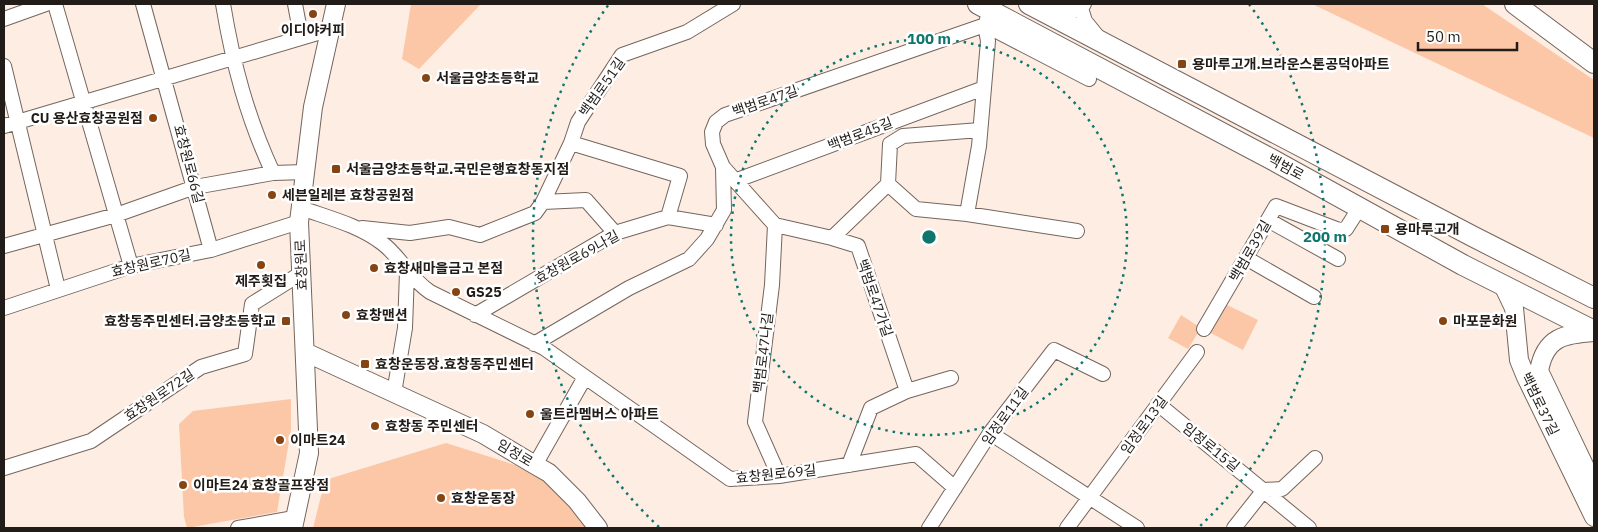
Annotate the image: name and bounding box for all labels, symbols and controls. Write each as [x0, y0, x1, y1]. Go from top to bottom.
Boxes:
marker: 이디야커피 [307, 8, 319, 20]
scale bar [1418, 20, 1517, 52]
place label: 이디야커피 [281, 21, 345, 39]
text: 50 m [1426, 27, 1461, 46]
text: 100 m [907, 29, 951, 48]
street label: 백범로51길 [575, 54, 629, 120]
place label: 용마루고개.브라운스톤공덕아파트 [1192, 55, 1390, 73]
marker: 용마루고개.브라운스톤공덕아파트 [1176, 58, 1188, 70]
place label: 서울금양초등학교 [436, 69, 539, 87]
marker: 서울금양초등학교 [420, 72, 432, 84]
street label: 백범로47길 [730, 81, 800, 121]
place label: CU 용산효창공원점 [31, 109, 143, 127]
marker: CU 용산효창공원점 [147, 112, 159, 124]
street label: 백범로45길 [825, 113, 895, 155]
street label: 효창원로66길 [170, 122, 208, 206]
street label: 백범로 [1265, 150, 1307, 184]
place label: 서울금양초등학교.국민은행효창동지점 [346, 160, 569, 178]
marker: 서울금양초등학교.국민은행효창동지점 [330, 163, 342, 175]
place label: 세븐일레븐 효창공원점 [282, 186, 414, 204]
marker: 세븐일레븐 효창공원점 [266, 189, 278, 201]
street label: 백범로39길 [1225, 217, 1275, 285]
place label: 용마루고개 [1395, 220, 1459, 238]
marker: 용마루고개 [1379, 223, 1391, 235]
street label: 효창원로69나길 [531, 226, 623, 288]
text: 200 m [1303, 227, 1347, 246]
centre of rings [920, 228, 938, 246]
street label: 효창원로 [291, 239, 311, 291]
street label: 효창원로70길 [109, 245, 193, 281]
street label: 백범로47가길 [853, 257, 897, 339]
marker: 제주횟집 [255, 259, 267, 271]
place label: 효창새마을금고 본점 [384, 259, 503, 277]
marker: 효창새마을금고 본점 [368, 262, 380, 274]
place label: 제주횟집 [235, 272, 287, 290]
place label: GS25 [466, 283, 502, 301]
marker: GS25 [450, 286, 462, 298]
place label: 효창맨션 [356, 306, 408, 324]
marker: 효창맨션 [340, 309, 352, 321]
place label: 효창동주민센터.금양초등학교 [104, 312, 276, 330]
street label: 백범로47나길 [749, 312, 777, 394]
place label: 마포문화원 [1453, 312, 1517, 330]
marker: 효창동주민센터.금양초등학교 [280, 315, 292, 327]
marker: 마포문화원 [1437, 315, 1449, 327]
place label: 효창운동장.효창동주민센터 [375, 355, 534, 373]
marker: 효창운동장.효창동주민센터 [359, 358, 371, 370]
street label: 효창원로72길 [120, 365, 198, 425]
street label: 백범로37길 [1517, 369, 1563, 439]
street label: 임정로11길 [978, 383, 1032, 449]
street label: 임정로13길 [1117, 392, 1171, 458]
place label: 울트라멤버스 아파트 [540, 405, 659, 423]
marker: 울트라멤버스 아파트 [524, 408, 536, 420]
place label: 효창동 주민센터 [385, 417, 478, 435]
street label: 임정로15길 [1179, 419, 1243, 475]
marker: 효창동 주민센터 [369, 420, 381, 432]
place label: 이마트24 [290, 431, 345, 449]
marker: 이마트24 [274, 434, 286, 446]
street label: 임정로 [494, 435, 536, 471]
street label: 효창원로69길 [735, 461, 817, 487]
place label: 이마트24 효창골프장점 [193, 476, 329, 494]
marker: 이마트24 효창골프장점 [177, 479, 189, 491]
place label: 효창운동장 [451, 489, 516, 507]
marker: 효창운동장 [435, 492, 447, 504]

